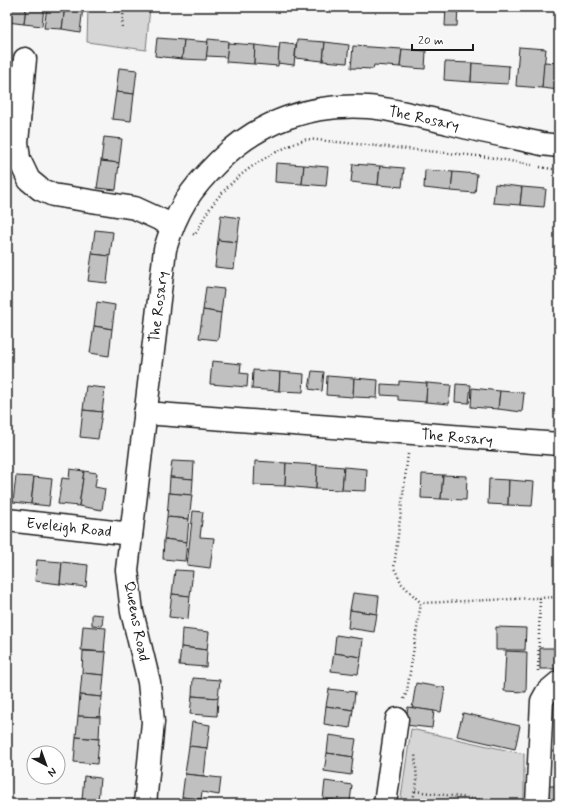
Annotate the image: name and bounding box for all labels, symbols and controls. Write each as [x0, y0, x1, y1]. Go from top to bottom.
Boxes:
scale bar [412, 26, 473, 52]
text: 20 m [418, 33, 444, 49]
street label: The Rosary [387, 102, 461, 136]
street label: The Rosary [145, 270, 173, 344]
street label: The Rosary [420, 425, 494, 451]
street label: Eveleigh Road [25, 514, 113, 542]
street label: Queens Road [118, 580, 154, 663]
north arrow [26, 745, 66, 785]
text: N [45, 764, 59, 779]

